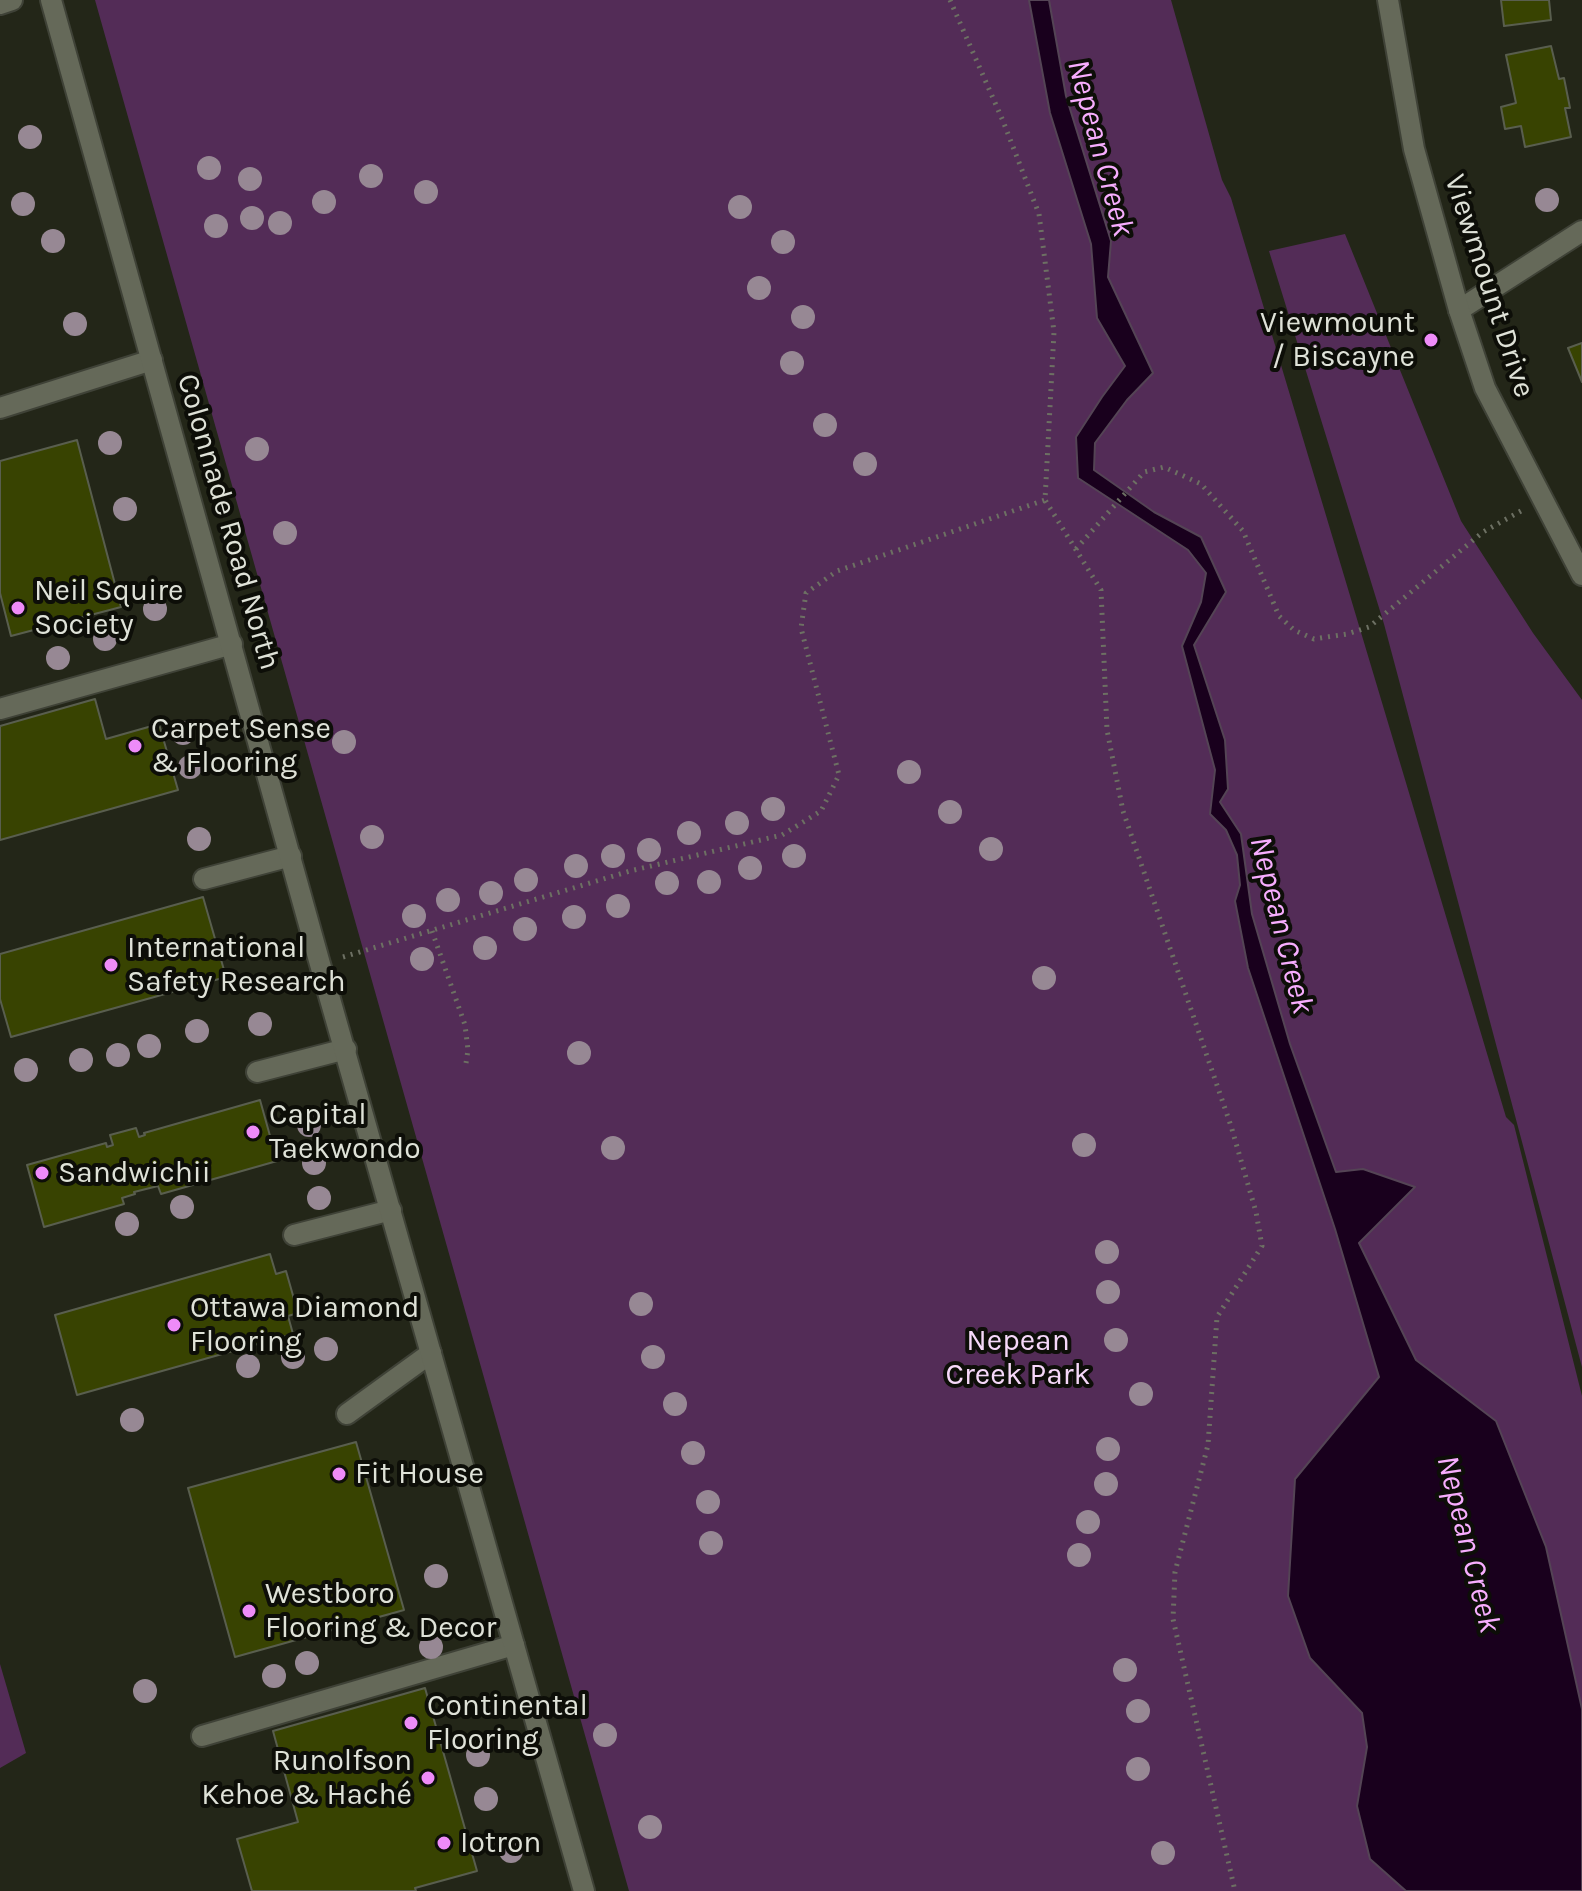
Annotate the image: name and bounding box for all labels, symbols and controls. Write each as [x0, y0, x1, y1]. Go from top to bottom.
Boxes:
water label: Nepean Creek [1058, 55, 1142, 241]
street label: Viewmount Drive [1436, 170, 1542, 402]
place label: Viewmount / Biscayne [1260, 305, 1415, 376]
marker: Viewmount / Biscayne [1422, 331, 1440, 349]
street label: Colonnade Road North [169, 370, 287, 674]
place label: Neil Squire Society [34, 573, 183, 644]
marker: Neil Squire Society [9, 599, 27, 617]
place label: Carpet Sense & Flooring [151, 711, 331, 782]
marker: Carpet Sense & Flooring [126, 737, 144, 755]
water label: Nepean Creek [1240, 832, 1322, 1018]
place label: International Safety Research [127, 930, 346, 1000]
marker: International Safety Research [102, 956, 120, 974]
place label: Capital Taekwondo [269, 1097, 421, 1168]
marker: Capital Taekwondo [244, 1123, 262, 1141]
place label: Sandwichii [58, 1155, 211, 1191]
marker: Sandwichii [33, 1164, 51, 1182]
place label: Ottawa Diamond Flooring [190, 1290, 419, 1360]
marker: Ottawa Diamond Flooring [165, 1316, 183, 1334]
park label: Nepean Creek Park [946, 1323, 1090, 1394]
water label: Nepean Creek [1427, 1451, 1509, 1637]
place label: Fit House [355, 1456, 484, 1492]
marker: Fit House [330, 1465, 348, 1483]
place label: Westboro Flooring & Decor [265, 1576, 496, 1646]
marker: Westboro Flooring & Decor [240, 1602, 258, 1620]
place label: Continental Flooring [427, 1688, 588, 1758]
marker: Continental Flooring [402, 1714, 420, 1732]
place label: Runolfson Kehoe & Haché [201, 1743, 412, 1814]
marker: Runolfson Kehoe & Haché [419, 1769, 437, 1787]
place label: Iotron [460, 1825, 541, 1861]
marker: Iotron [435, 1834, 453, 1852]

